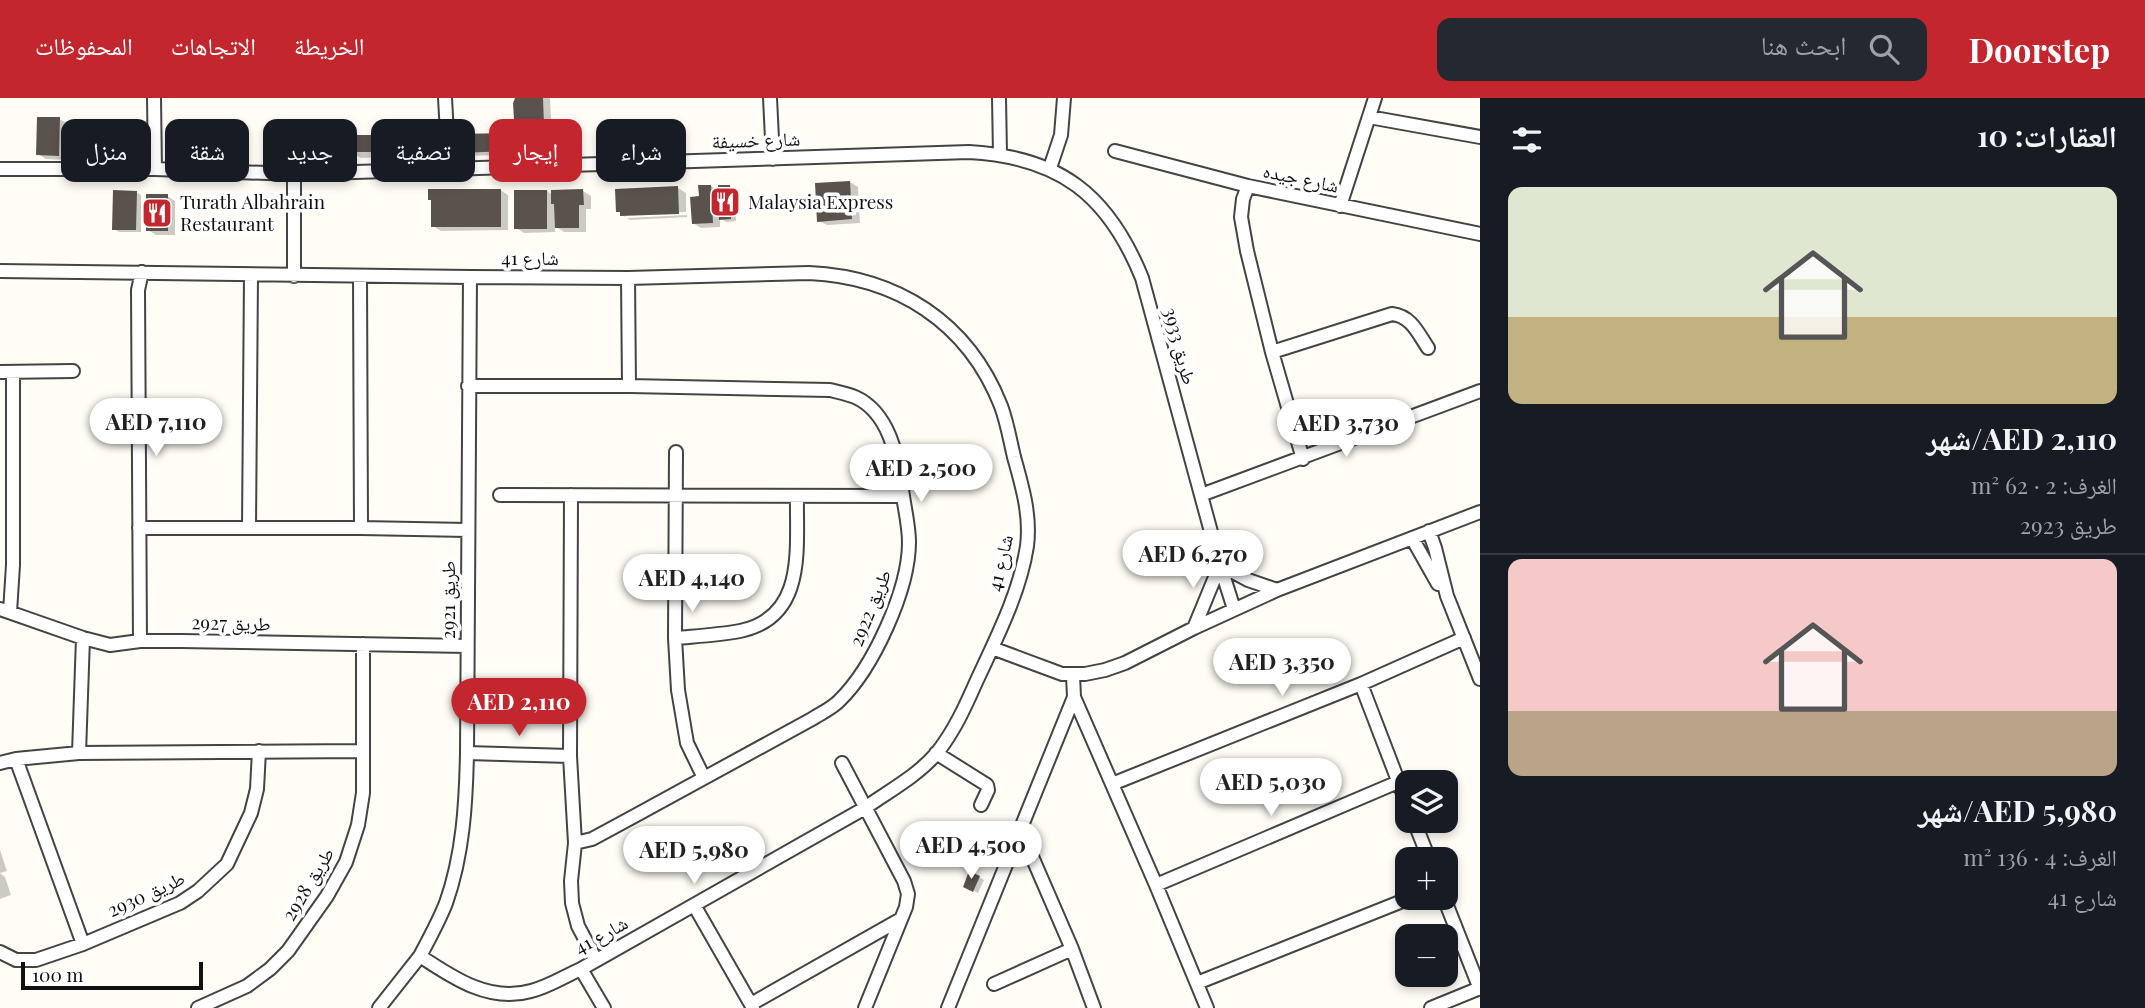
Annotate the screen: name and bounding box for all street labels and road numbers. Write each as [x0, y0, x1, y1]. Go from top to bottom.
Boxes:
street label: شارع خسيفة [711, 124, 801, 154]
street label: شارع جيده [1261, 156, 1341, 198]
street label: شارع 41 [501, 244, 559, 270]
street label: طريق 3933 [1158, 304, 1204, 387]
street label: شارع 41 [980, 532, 1018, 594]
street label: طريق 2921 [434, 561, 460, 639]
street label: طريق 2922 [842, 565, 896, 650]
street label: طريق 2927 [191, 608, 271, 636]
street label: طريق 2928 [275, 842, 339, 925]
street label: طريق 2930 [103, 864, 188, 922]
street label: شارع 41 [569, 909, 632, 959]

